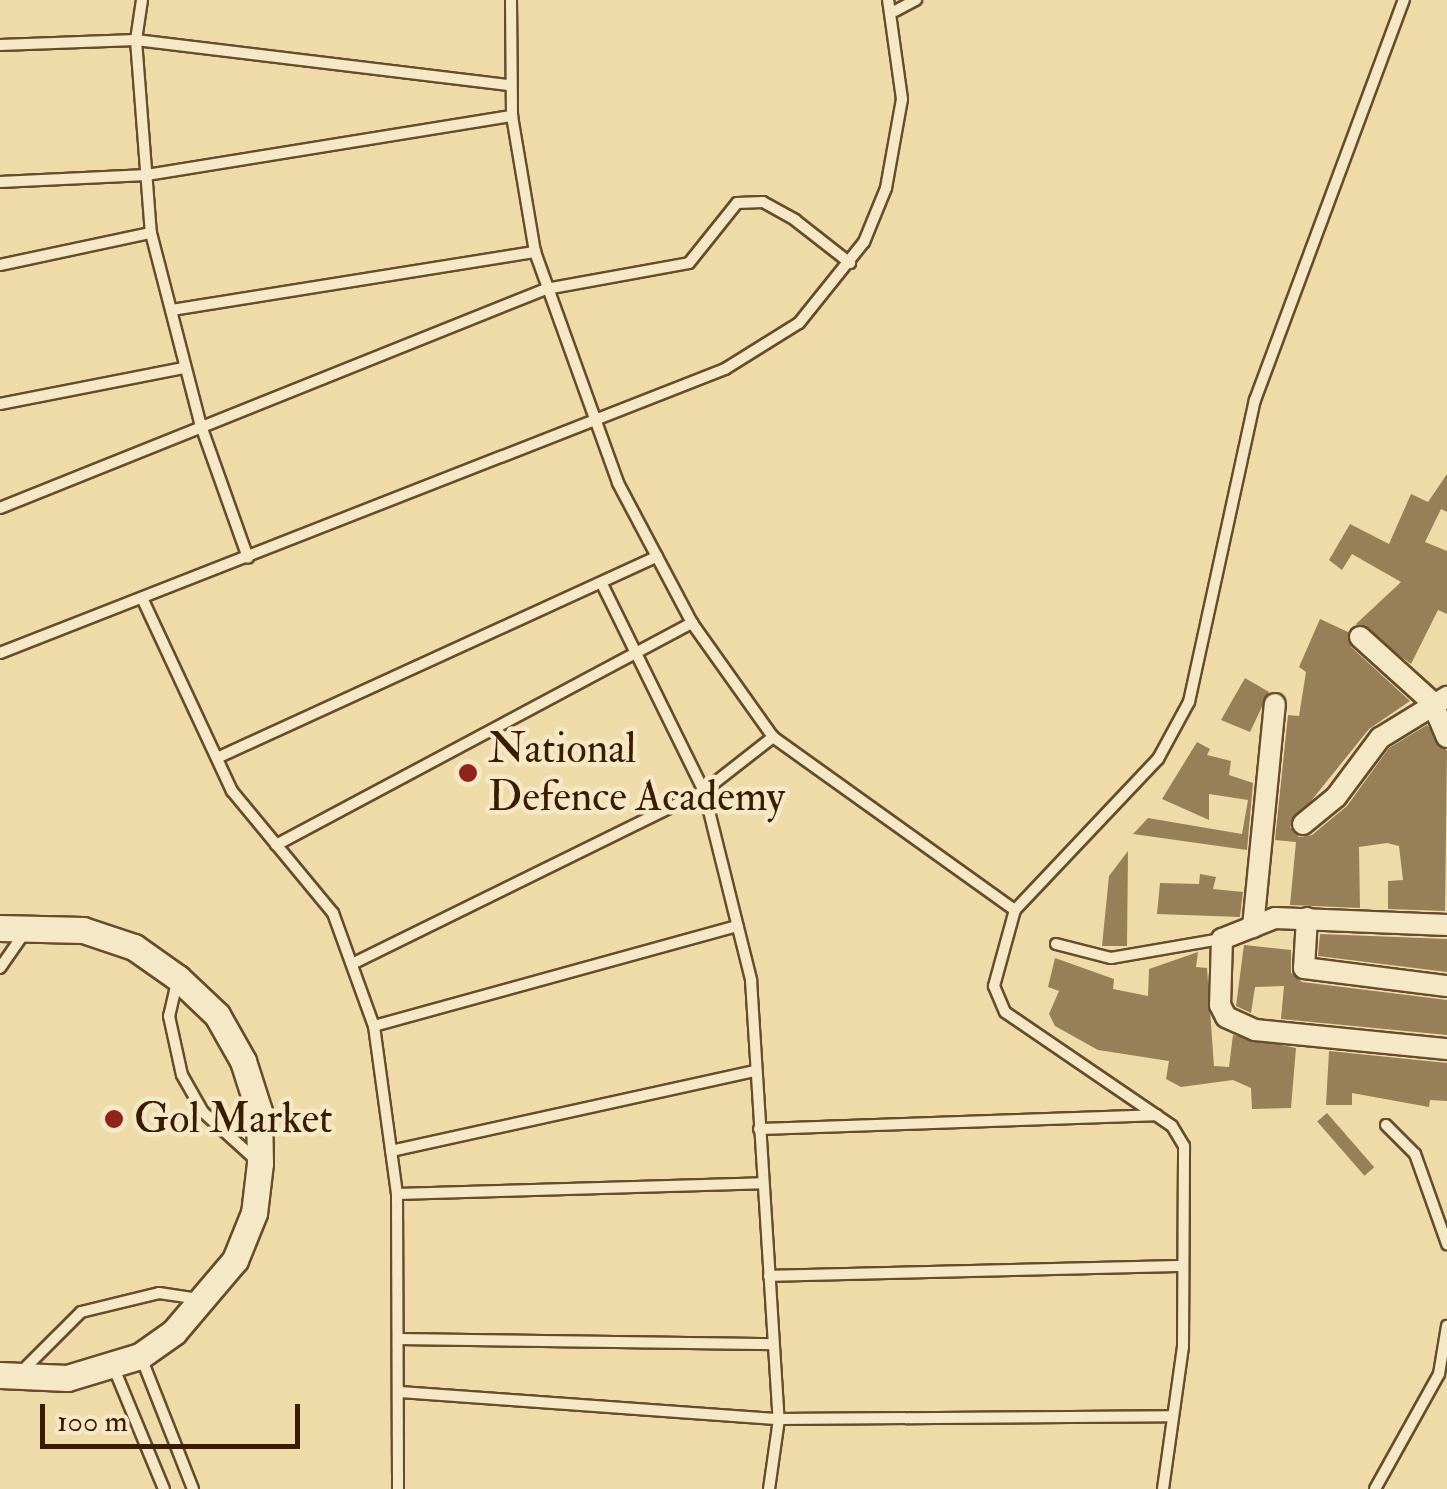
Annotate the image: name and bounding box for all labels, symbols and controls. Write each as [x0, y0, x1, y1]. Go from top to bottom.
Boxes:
place label: National Defence Academy [488, 724, 785, 822]
marker: National Defence Academy [457, 762, 479, 784]
place label: Gol Market [134, 1094, 333, 1144]
marker: Gol Market [103, 1108, 125, 1130]
scale bar [45, 1384, 305, 1446]
text: 100 m [57, 1403, 128, 1440]

